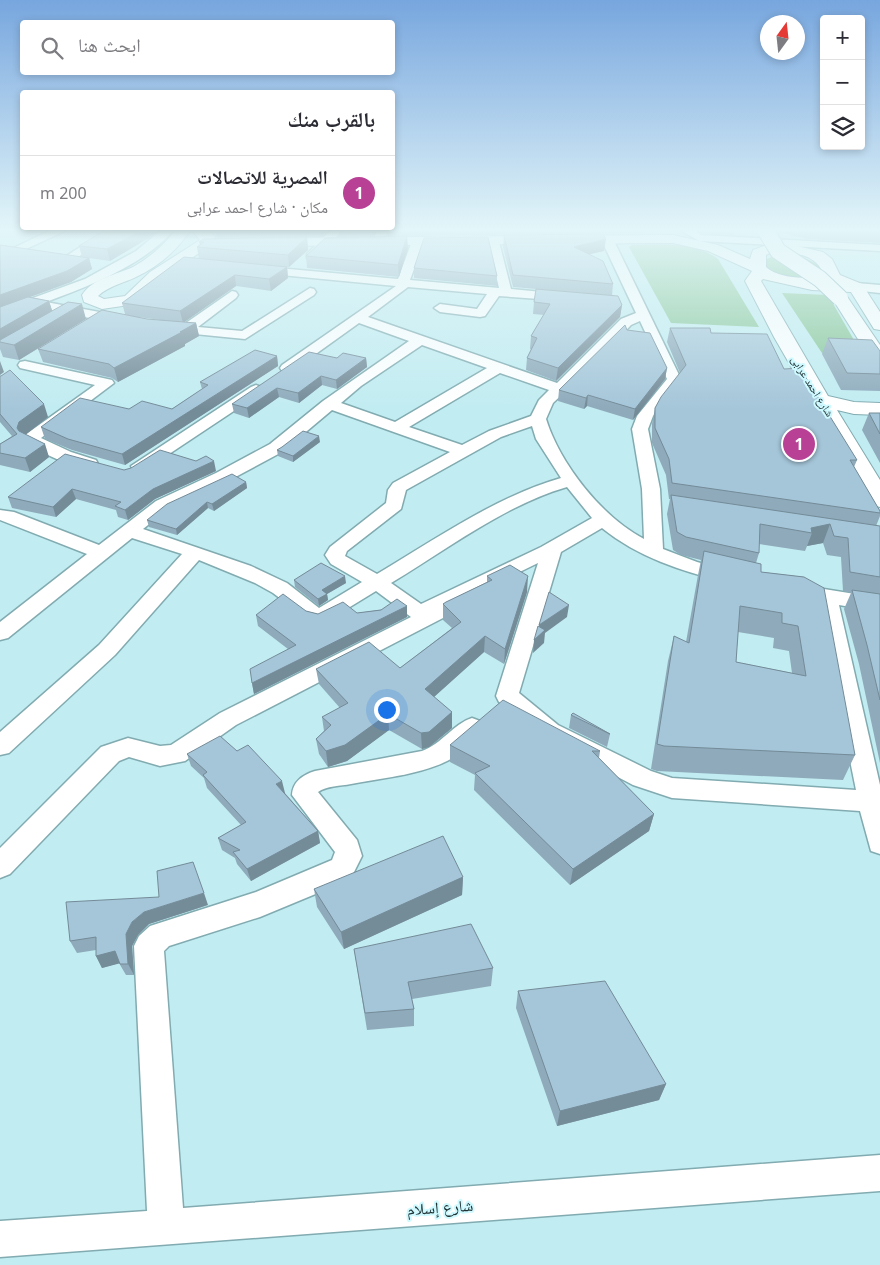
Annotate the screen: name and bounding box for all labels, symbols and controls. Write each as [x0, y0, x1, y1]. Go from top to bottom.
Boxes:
north arrow [760, 15, 805, 60]
map controls [820, 15, 865, 150]
button: + [820, 15, 865, 60]
search box [20, 20, 395, 75]
text: ابحث هنا [78, 32, 141, 58]
icon: search [38, 34, 66, 62]
button: − [820, 60, 865, 105]
text: بالقرب منك [288, 105, 375, 133]
button: layers [820, 105, 865, 150]
text: المصرية للاتصالات [197, 164, 328, 190]
text: 200 m [40, 182, 87, 204]
text: 1 [354, 182, 364, 204]
text: مكان · شارع احمد عرابى [187, 196, 328, 218]
street label: شارع احمد عرابى [788, 353, 838, 419]
pin: 1 [783, 425, 815, 463]
your location [374, 697, 400, 723]
street label: شارع إسلام [406, 1194, 474, 1220]

